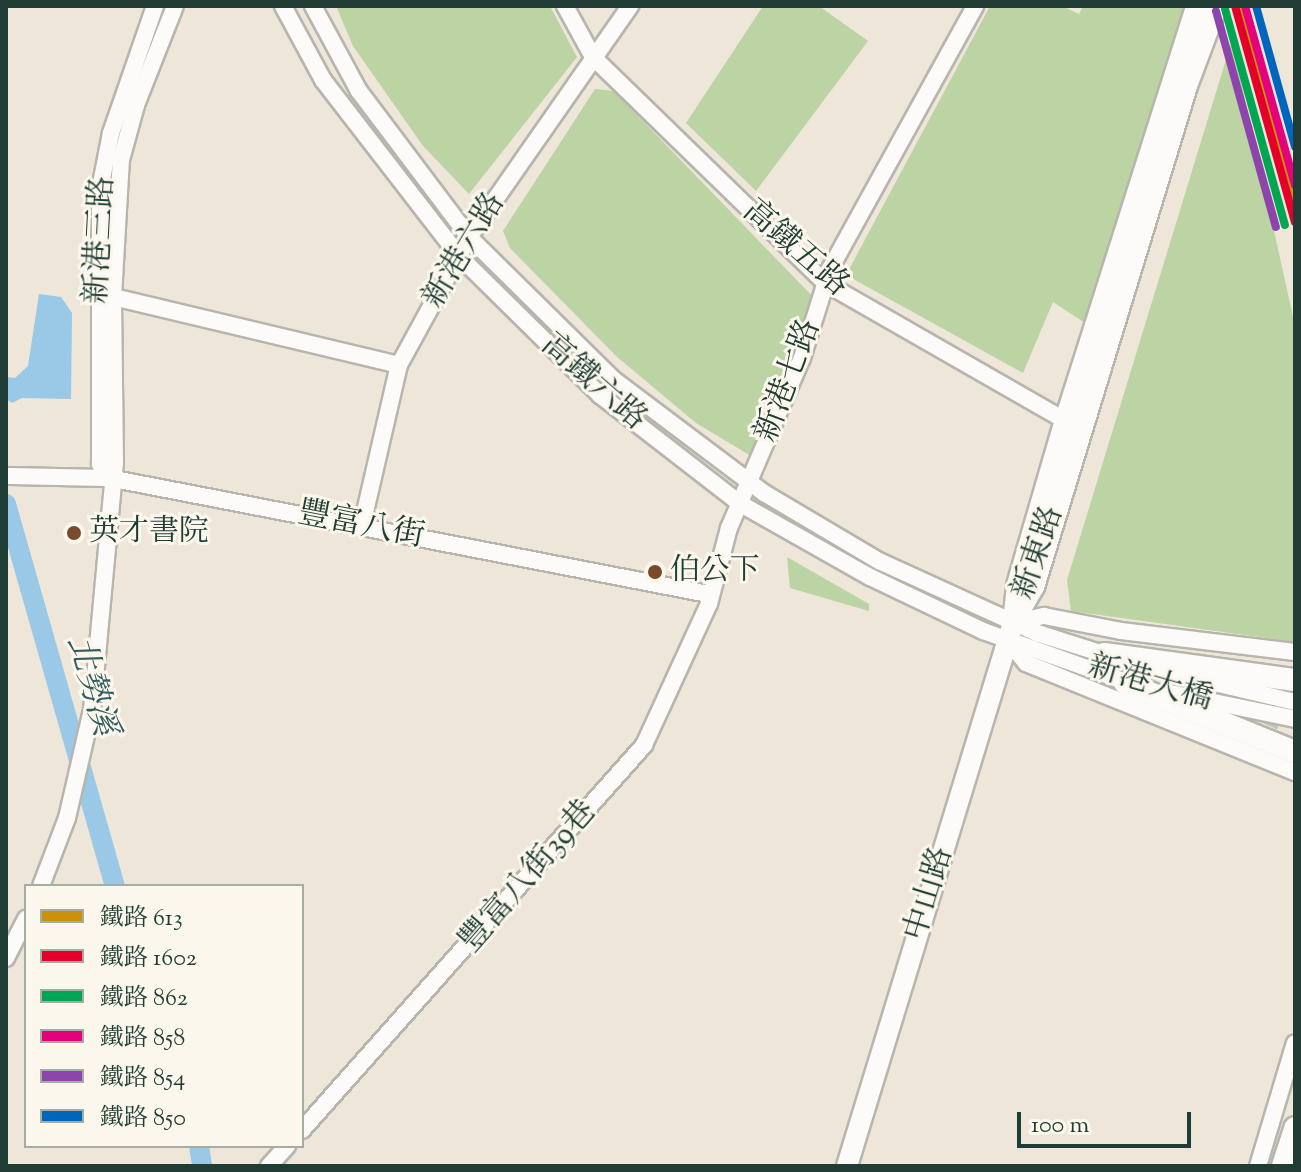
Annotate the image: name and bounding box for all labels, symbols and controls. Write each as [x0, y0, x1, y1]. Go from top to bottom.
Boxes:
street label: 新港三路 [78, 175, 124, 305]
street label: 新港六路 [416, 186, 514, 316]
street label: 高鐵五路 [734, 193, 856, 305]
street label: 新港七路 [748, 314, 830, 448]
street label: 高鐵六路 [532, 327, 654, 439]
street label: 豐富八街 [295, 495, 427, 557]
street label: 新東路 [1005, 501, 1073, 605]
place label: 英才書院 [89, 515, 209, 551]
marker: 英才書院 [66, 525, 82, 541]
place label: 伯公下 [670, 554, 760, 590]
marker: 伯公下 [647, 564, 663, 580]
water label: 北勢溪 [57, 631, 125, 741]
street label: 新港大橋 [1083, 648, 1217, 720]
street label: 豐富八街39巷 [453, 793, 605, 961]
street label: 中山路 [898, 842, 962, 946]
legend [24, 884, 304, 1148]
text: 鐵路 613 [100, 902, 183, 936]
text: 鐵路 1602 [100, 942, 197, 976]
text: 鐵路 862 [100, 982, 188, 1016]
text: 鐵路 858 [100, 1022, 185, 1056]
text: 鐵路 854 [100, 1062, 185, 1096]
scale bar [1021, 1096, 1195, 1146]
text: 鐵路 850 [100, 1102, 186, 1136]
text: 100 m [1031, 1109, 1089, 1143]

